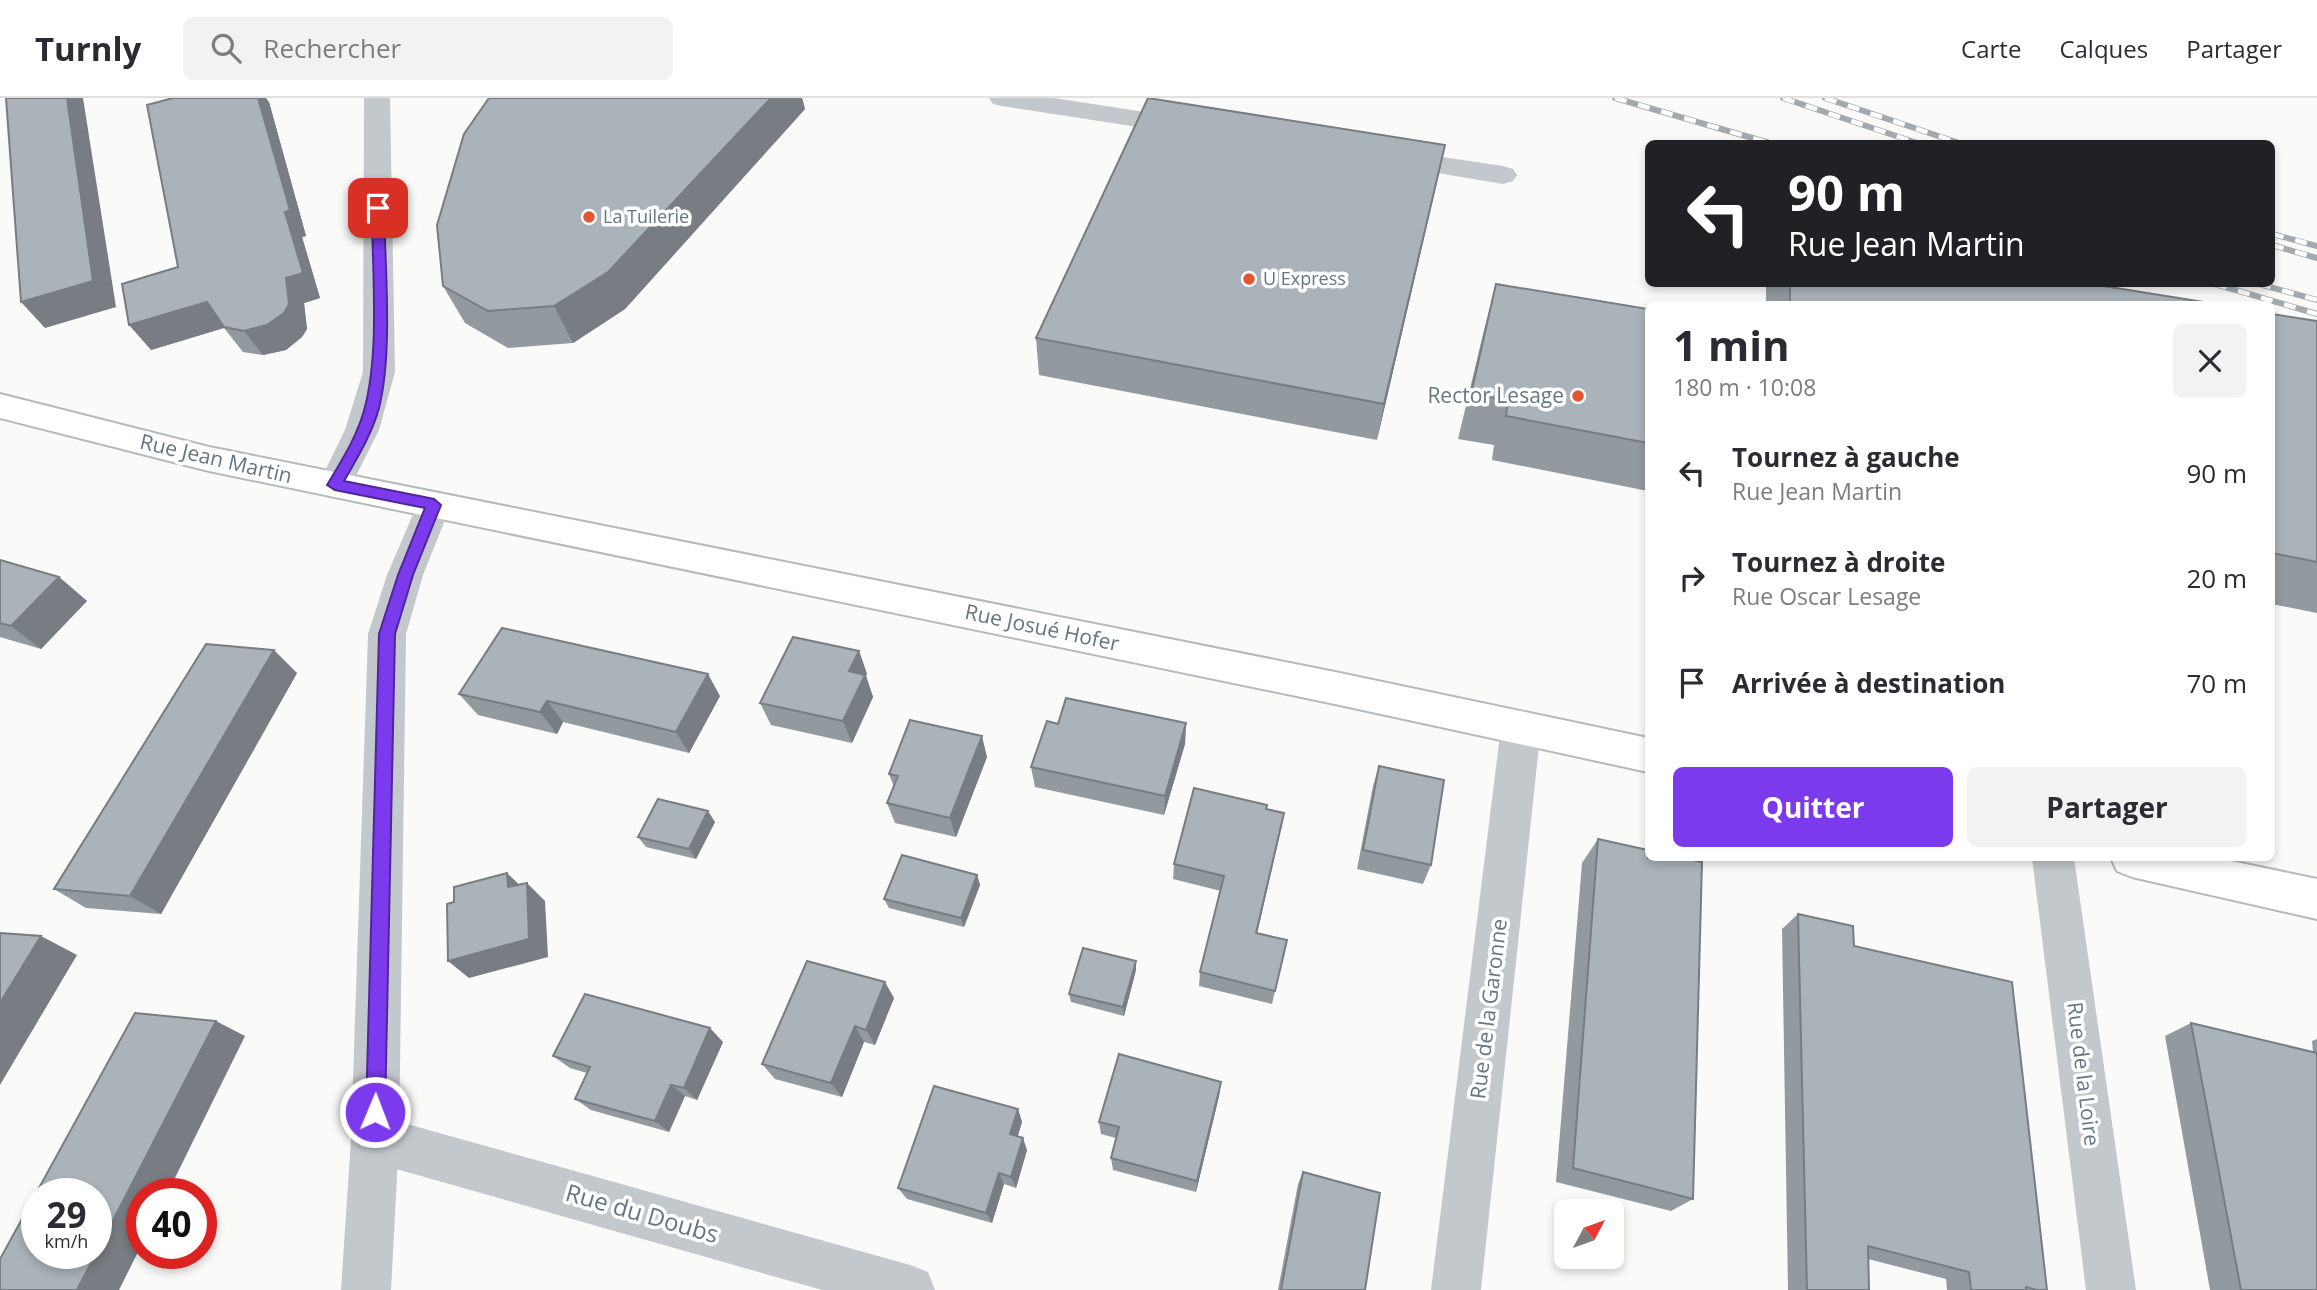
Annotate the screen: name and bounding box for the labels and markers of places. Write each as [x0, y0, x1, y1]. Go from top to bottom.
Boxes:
pin [348, 178, 408, 238]
place label: La Tuilerie [603, 204, 689, 228]
marker: La Tuilerie [581, 209, 597, 225]
place label: U Express [1263, 266, 1346, 290]
marker: U Express [1241, 271, 1257, 287]
place label: Rector Lesage [1427, 381, 1564, 409]
marker: Rector Lesage [1570, 388, 1586, 404]

